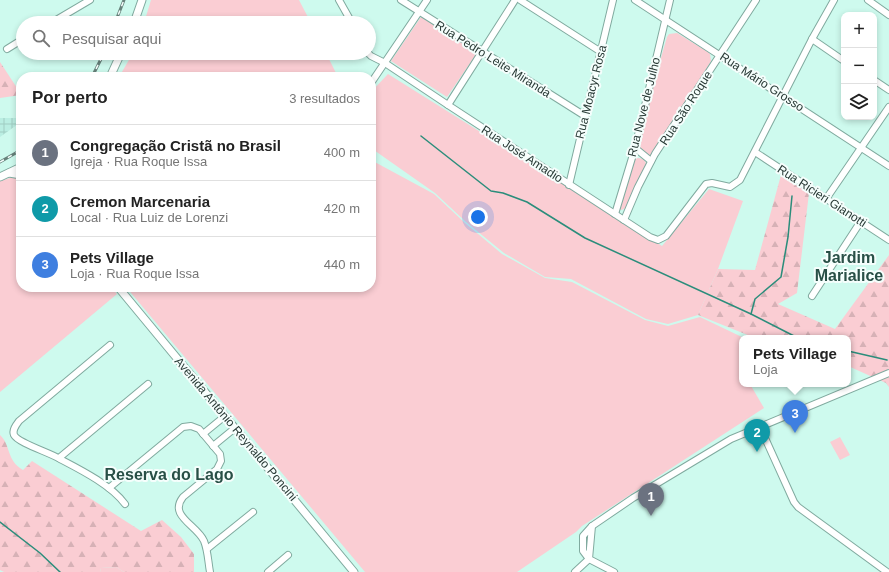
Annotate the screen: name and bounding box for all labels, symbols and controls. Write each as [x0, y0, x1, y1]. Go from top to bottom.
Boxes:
map controls [841, 12, 877, 120]
button: + [841, 12, 877, 48]
search box [16, 16, 376, 60]
street label: Rua Pedro Leite Miranda [433, 18, 554, 100]
icon: search [30, 27, 52, 49]
text: Pesquisar aqui [62, 30, 161, 47]
street label: Rua Moacyr Rosa [573, 43, 609, 140]
button: − [841, 48, 877, 84]
street label: Rua Mário Grosso [717, 50, 807, 115]
street label: Rua Nove de Julho [625, 55, 663, 158]
street label: Rua São Roque [657, 68, 715, 148]
button: layers [841, 84, 877, 120]
text: Por perto [32, 88, 108, 107]
text: 3 resultados [289, 91, 360, 106]
street label: Rua José Amadio [479, 123, 566, 186]
text: Congregação Cristã no Brasil [70, 137, 281, 154]
text: 1 [41, 145, 49, 160]
text: 400 m [324, 145, 360, 160]
text: Igreja · Rua Roque Issa [70, 154, 207, 169]
street label: Rua Ricieri Gianotti [775, 162, 869, 230]
text: Cremon Marcenaria [70, 193, 210, 210]
text: 2 [41, 201, 49, 216]
text: 420 m [324, 201, 360, 216]
your location [468, 207, 488, 227]
text: Local · Rua Luiz de Lorenzi [70, 210, 228, 225]
text: Pets Village [70, 249, 154, 266]
district label: Jardim Marialice [815, 249, 883, 284]
text: 3 [41, 257, 49, 272]
text: 440 m [324, 257, 360, 272]
text: Loja · Rua Roque Issa [70, 266, 199, 281]
popup [739, 335, 851, 387]
text: Pets Village [753, 345, 837, 362]
street label: Avenida Antônio Reynaldo Poncini [172, 354, 300, 504]
text: Loja [753, 362, 778, 377]
pin: 3 [782, 400, 808, 433]
pin: 2 [744, 419, 770, 452]
district label: Reserva do Lago [105, 466, 234, 483]
pin: 1 [638, 483, 664, 516]

